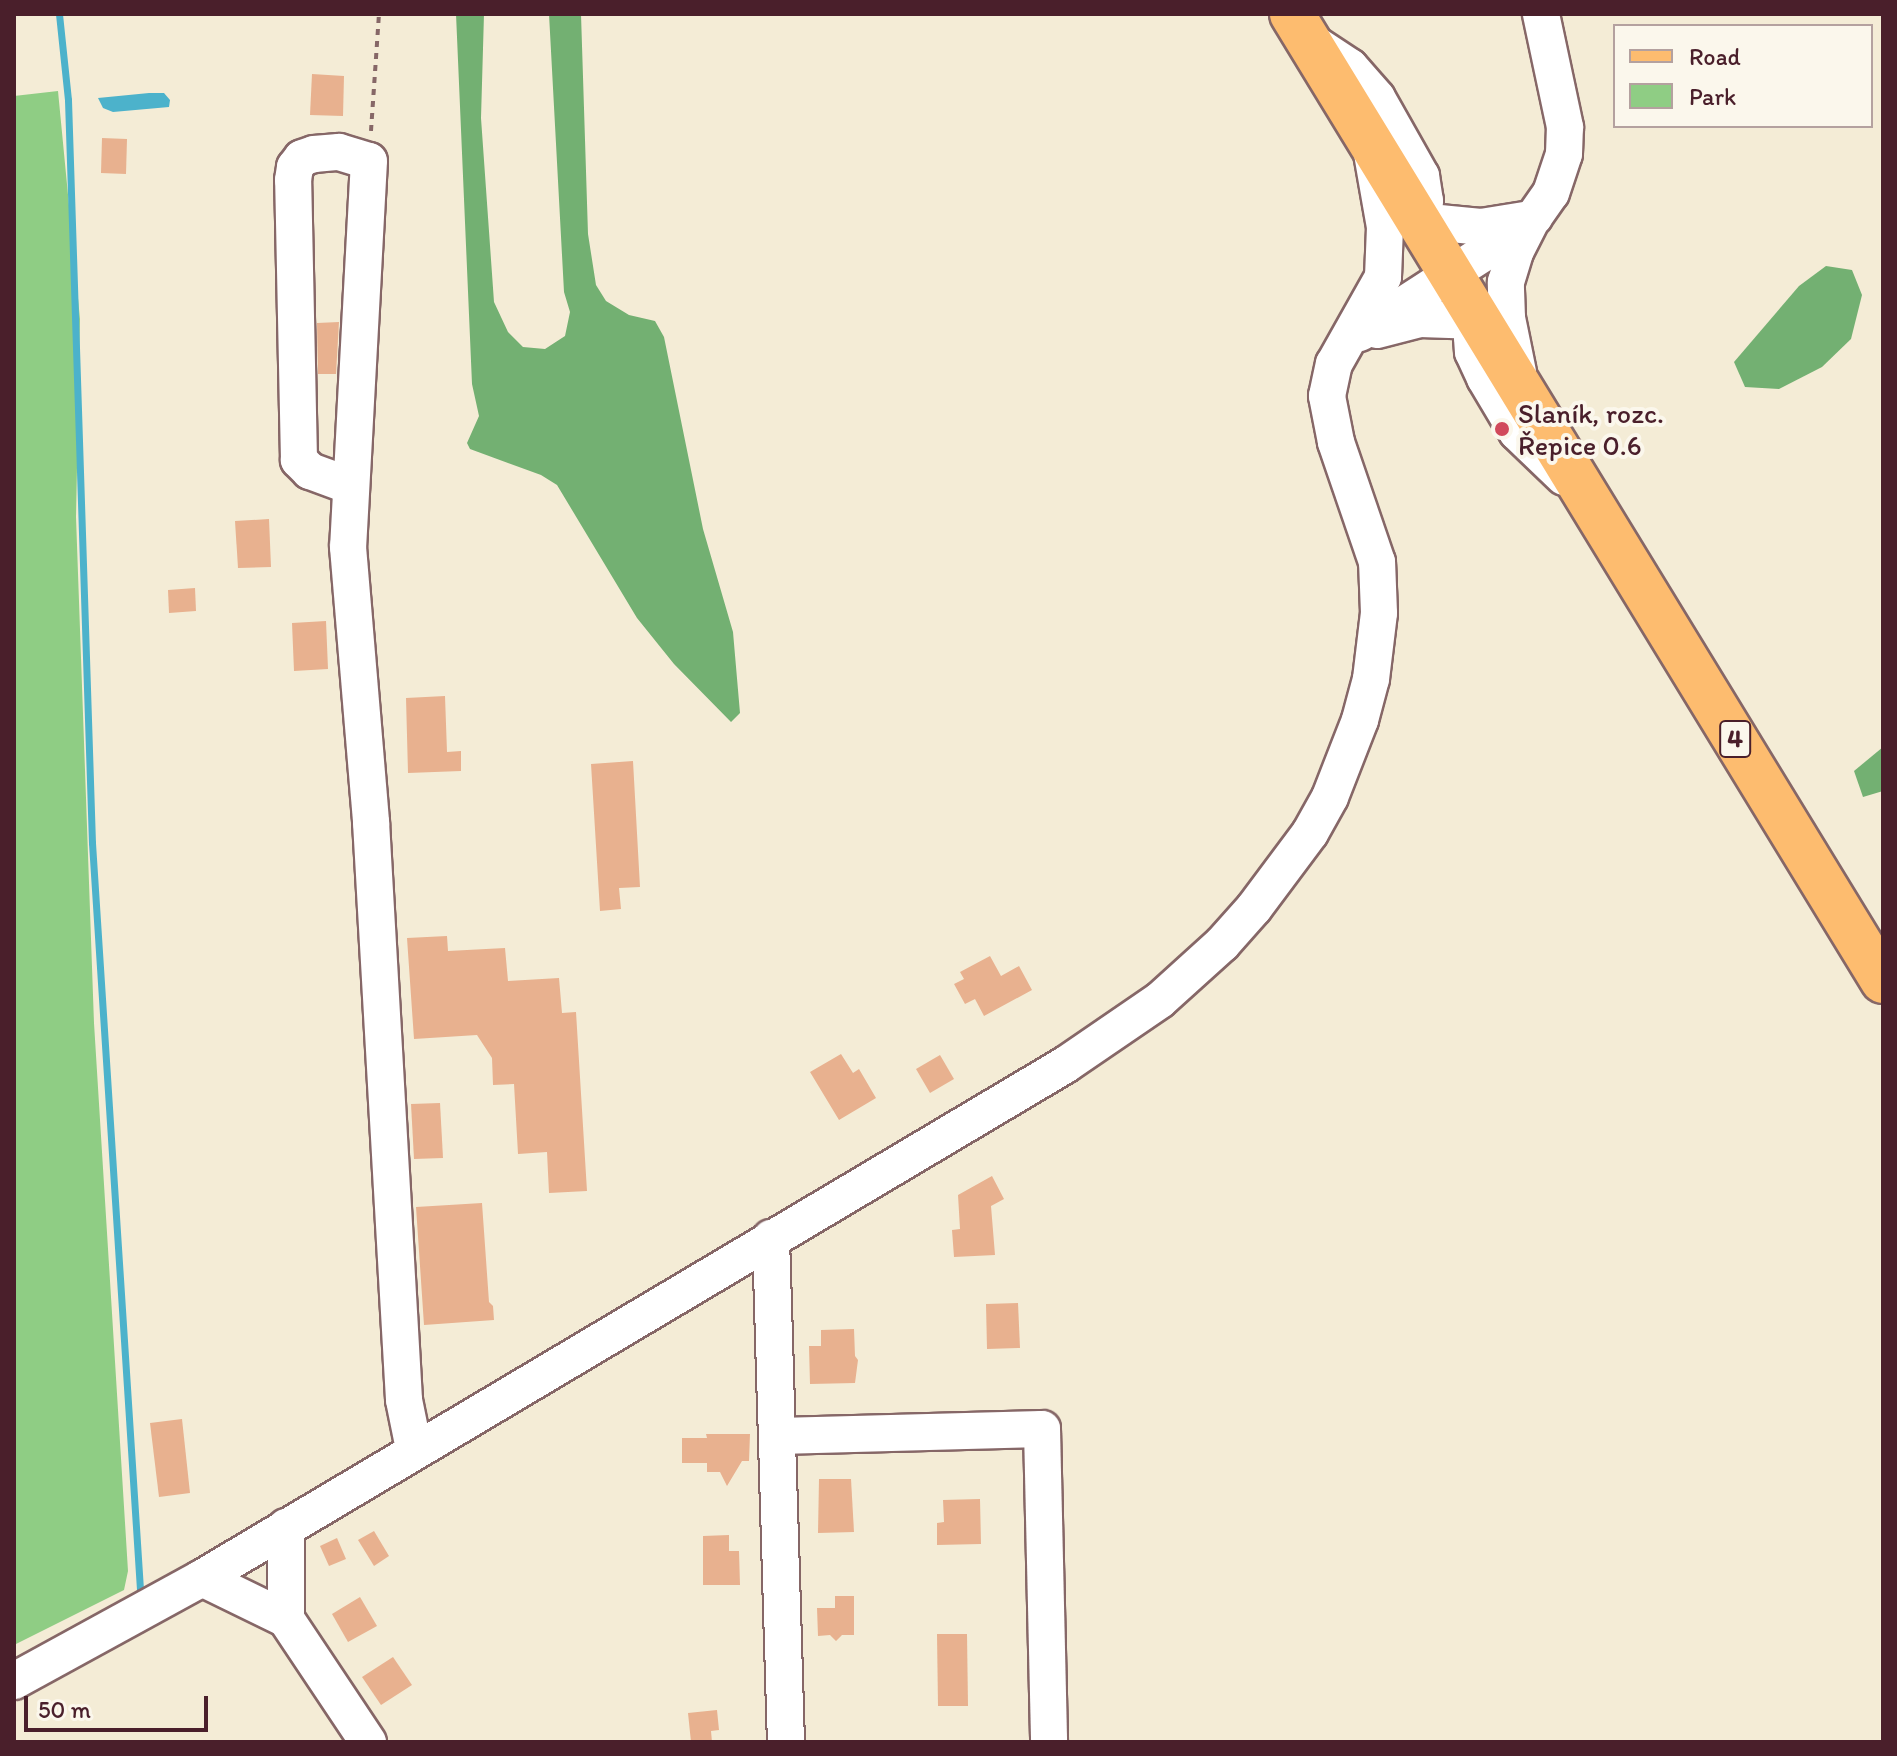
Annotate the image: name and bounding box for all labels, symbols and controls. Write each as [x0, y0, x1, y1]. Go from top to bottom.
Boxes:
legend [1613, 24, 1873, 128]
text: Road [1689, 42, 1741, 71]
text: Park [1689, 82, 1736, 111]
place label: Slaník, rozc. Řepice 0.6 [1518, 396, 1664, 462]
marker: Slaník, rozc. Řepice 0.6 [1493, 420, 1511, 438]
road number: 4 [1719, 717, 1751, 761]
scale bar [28, 1680, 212, 1730]
text: 50 m [38, 1695, 91, 1724]

